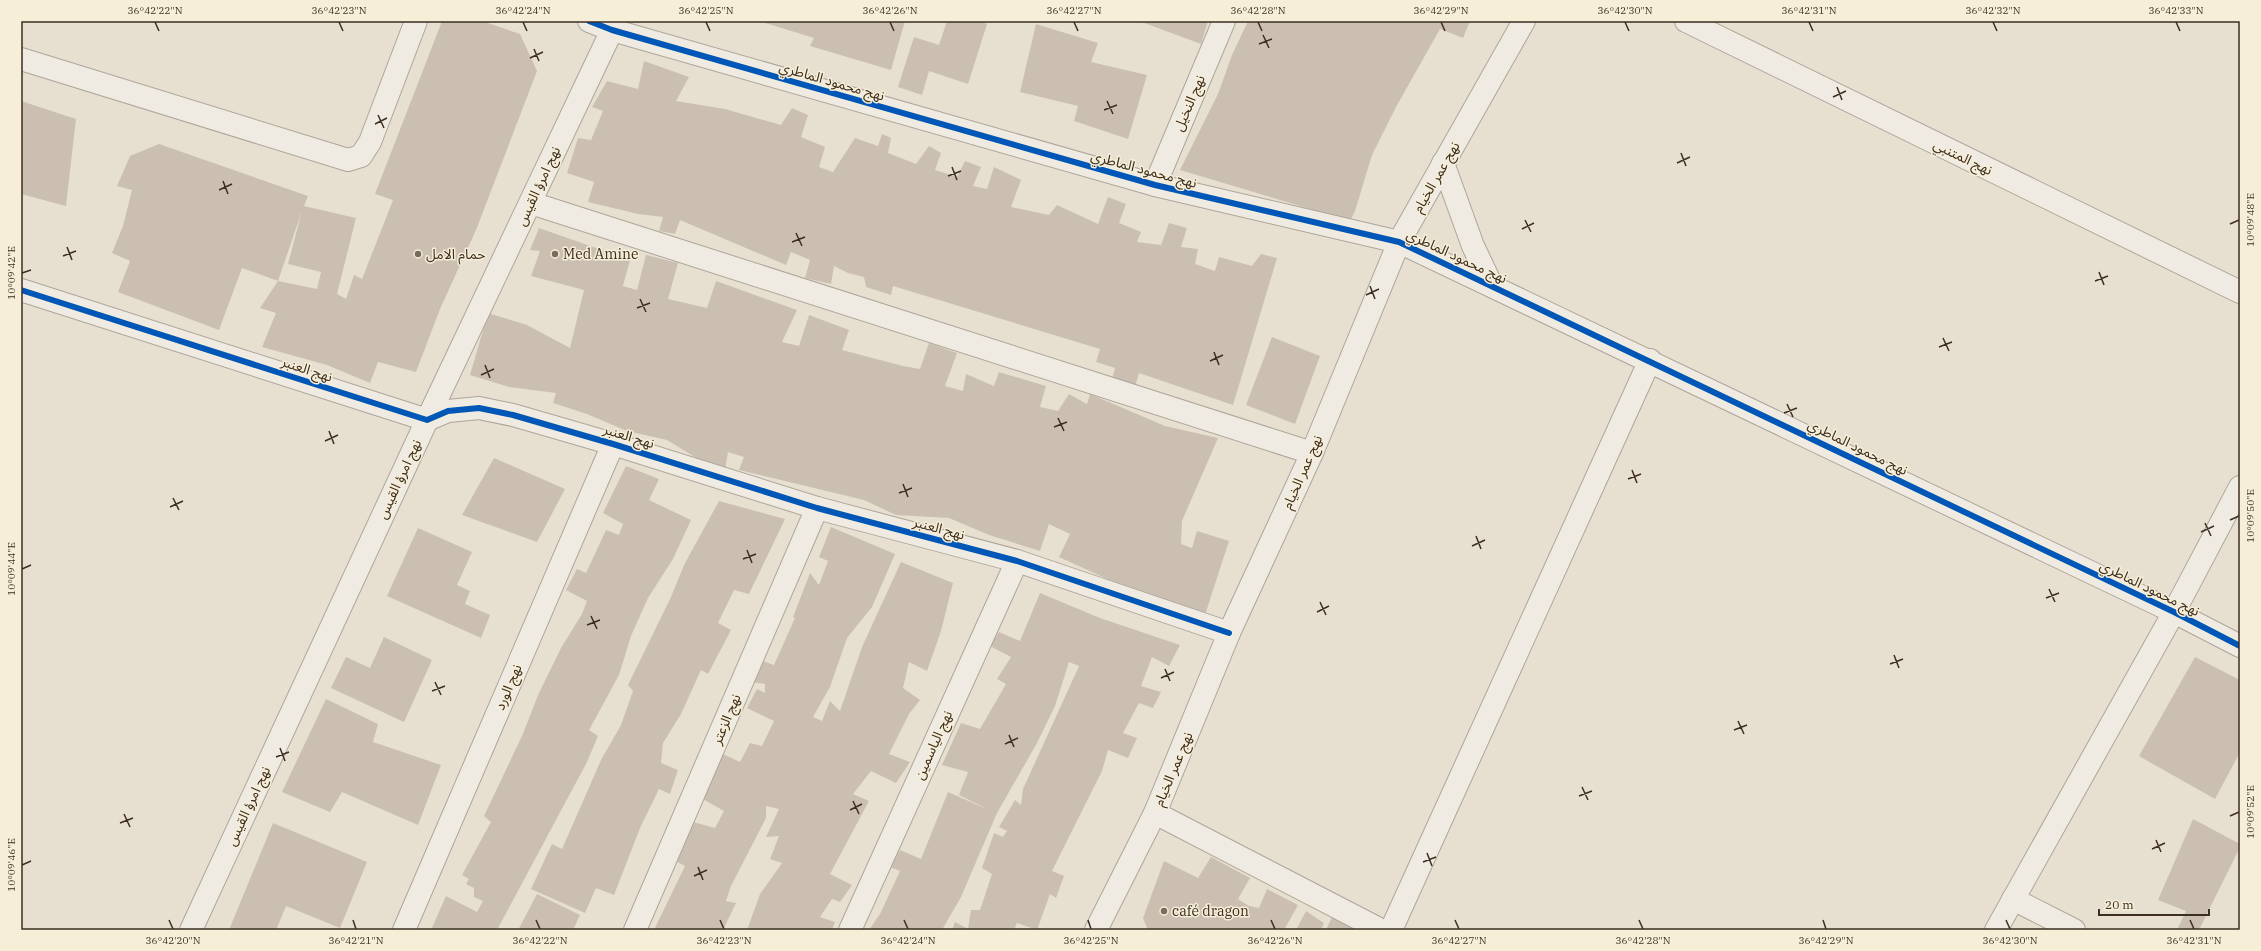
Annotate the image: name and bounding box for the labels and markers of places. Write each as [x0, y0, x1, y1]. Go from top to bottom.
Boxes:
place label: حمام الامل [426, 245, 486, 265]
place label: Med Amine [563, 245, 638, 263]
marker: حمام الامل [413, 249, 423, 259]
marker: Med Amine [550, 249, 560, 259]
place label: café dragon [1172, 902, 1249, 920]
marker: café dragon [1159, 906, 1169, 916]

